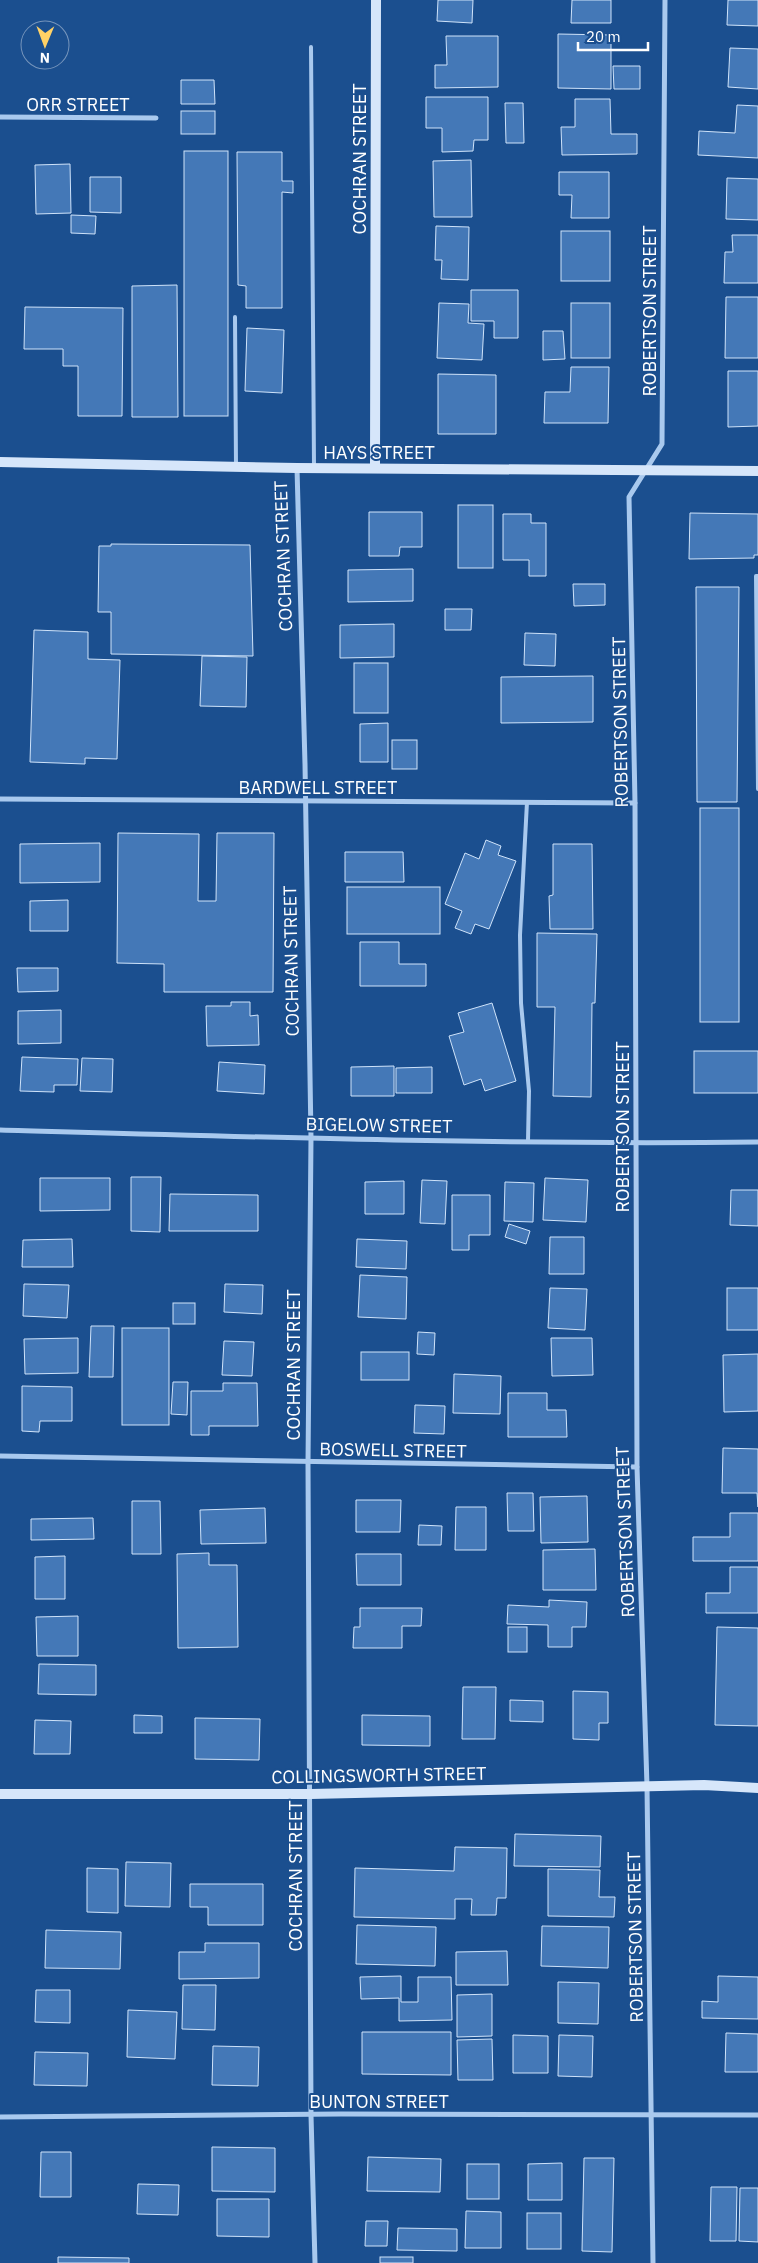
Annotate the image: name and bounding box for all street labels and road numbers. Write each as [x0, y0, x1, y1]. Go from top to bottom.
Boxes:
street label: COCHRAN STREET [348, 84, 371, 234]
street label: ORR STREET [26, 93, 130, 116]
street label: ROBERTSON STREET [638, 225, 661, 397]
street label: HAYS STREET [323, 441, 435, 464]
street label: COCHRAN STREET [269, 480, 297, 632]
street label: ROBERTSON STREET [607, 636, 633, 808]
street label: BARDWELL STREET [239, 776, 397, 799]
street label: COCHRAN STREET [278, 885, 304, 1037]
street label: ROBERTSON STREET [611, 1041, 634, 1213]
street label: BIGELOW STREET [305, 1112, 453, 1138]
street label: COCHRAN STREET [282, 1290, 305, 1440]
street label: BOSWELL STREET [319, 1437, 467, 1463]
street label: ROBERTSON STREET [611, 1446, 639, 1618]
street label: COLLINGSWORTH STREET [271, 1762, 487, 1788]
street label: COCHRAN STREET [284, 1801, 307, 1951]
street label: ROBERTSON STREET [622, 1851, 648, 2023]
street label: BUNTON STREET [309, 2090, 449, 2113]

